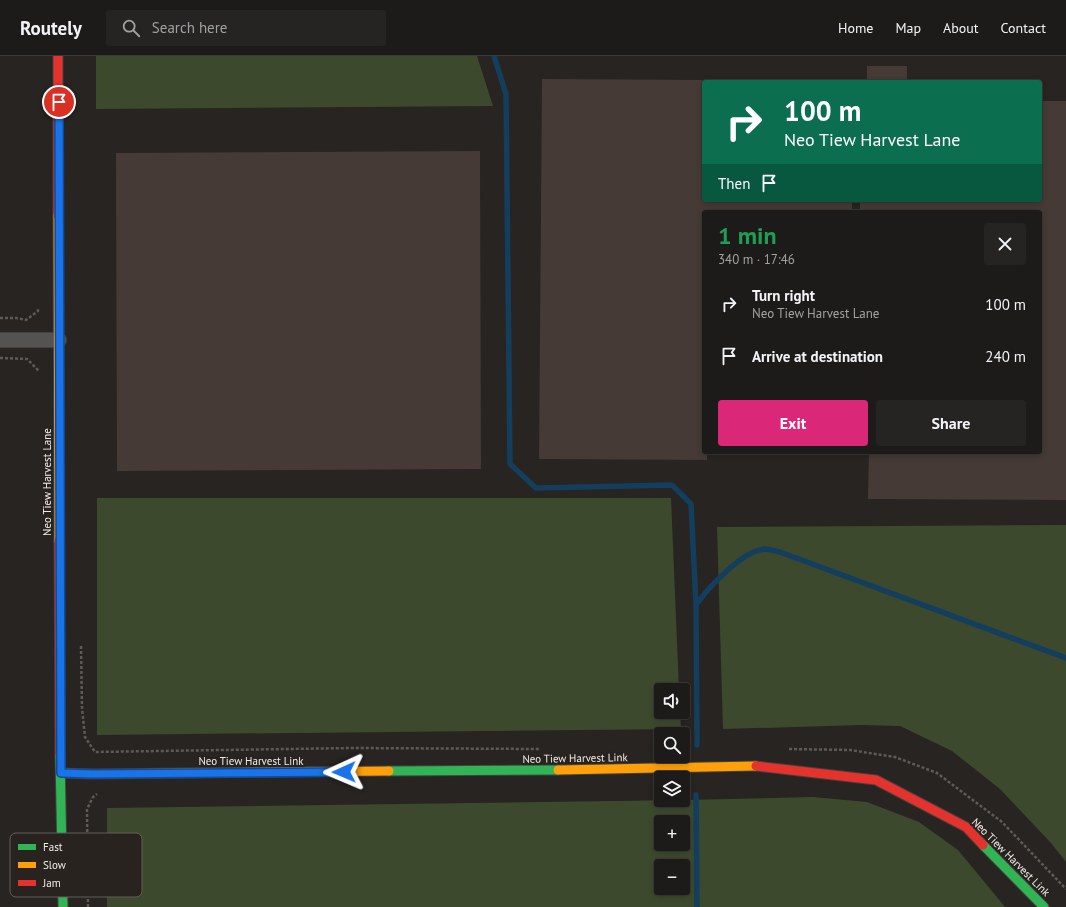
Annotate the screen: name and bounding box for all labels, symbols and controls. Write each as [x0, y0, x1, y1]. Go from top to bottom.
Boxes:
search box [106, 10, 386, 46]
text: Routely [20, 16, 82, 40]
icon: search [120, 17, 142, 39]
text: Search here [152, 18, 227, 37]
text: Home [838, 19, 873, 37]
text: Map [895, 19, 921, 37]
text: About [943, 19, 979, 37]
text: Contact [1001, 19, 1046, 37]
pin [42, 85, 76, 119]
icon: arrive [48, 91, 70, 113]
text: 100 m [784, 92, 861, 129]
icon: right [718, 96, 770, 148]
text: Neo Tiew Harvest Lane [784, 128, 960, 151]
icon: arrive [758, 172, 780, 194]
text: Then [718, 174, 750, 193]
text: 1 min [718, 220, 777, 251]
button: close [984, 223, 1026, 265]
text: 340 m · 17:46 [718, 251, 795, 268]
text: Turn right [752, 286, 815, 305]
icon: right [718, 293, 740, 315]
text: 100 m [985, 295, 1026, 314]
text: Neo Tiew Harvest Lane [752, 305, 879, 322]
icon: arrive [718, 345, 740, 367]
text: Arrive at destination [752, 347, 883, 366]
text: 240 m [985, 347, 1026, 366]
button: Exit [718, 400, 868, 446]
button: Share [876, 400, 1026, 446]
street label: Neo Tiew Harvest Lane [40, 428, 54, 536]
map controls [654, 683, 690, 895]
button: sound [654, 683, 690, 719]
button: search [654, 727, 690, 763]
street label: Neo Tiew Harvest Link [522, 750, 628, 766]
position arrow [323, 751, 365, 793]
street label: Neo Tiew Harvest Link [198, 754, 304, 768]
button: layers [654, 771, 690, 807]
button: + [654, 815, 690, 851]
street label: Neo Tiew Harvest Link [969, 815, 1054, 900]
legend [10, 833, 142, 897]
text: Fast [43, 840, 63, 854]
text: Slow [43, 858, 66, 872]
button: − [654, 859, 690, 895]
text: Jam [42, 876, 61, 890]

